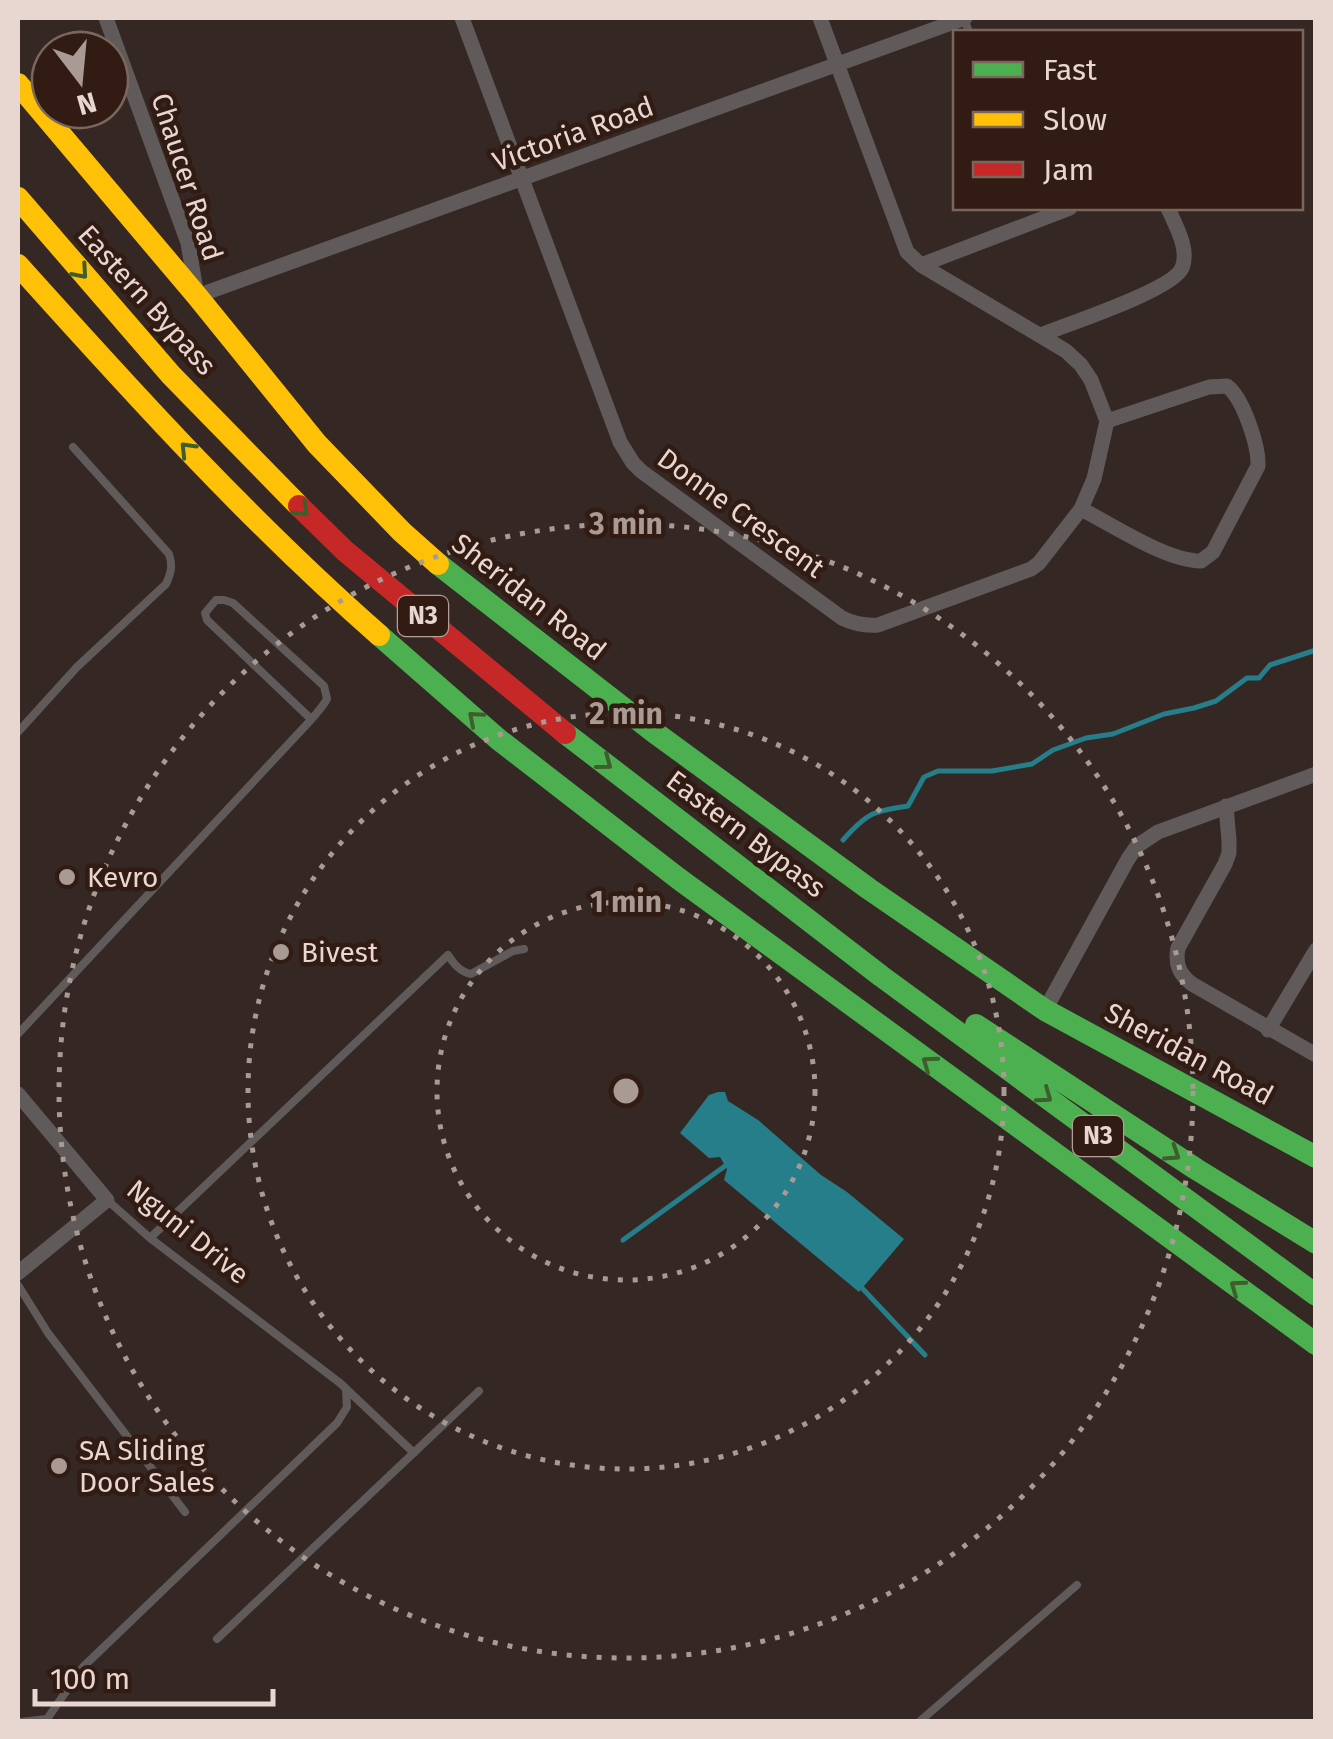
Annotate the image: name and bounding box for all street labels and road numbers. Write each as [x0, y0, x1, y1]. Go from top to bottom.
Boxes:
street label: Chaucer Road [144, 89, 230, 265]
street label: Victoria Road [488, 90, 658, 178]
street label: Eastern Bypass [71, 218, 223, 382]
street label: Donne Crescent [651, 441, 832, 585]
street label: Sheridan Road [446, 527, 612, 667]
road number: N3 [398, 596, 448, 636]
street label: Eastern Bypass [660, 764, 832, 904]
street label: Sheridan Road [1099, 996, 1279, 1112]
road number: N3 [1073, 1116, 1123, 1156]
street label: Nguni Drive [120, 1173, 256, 1291]

